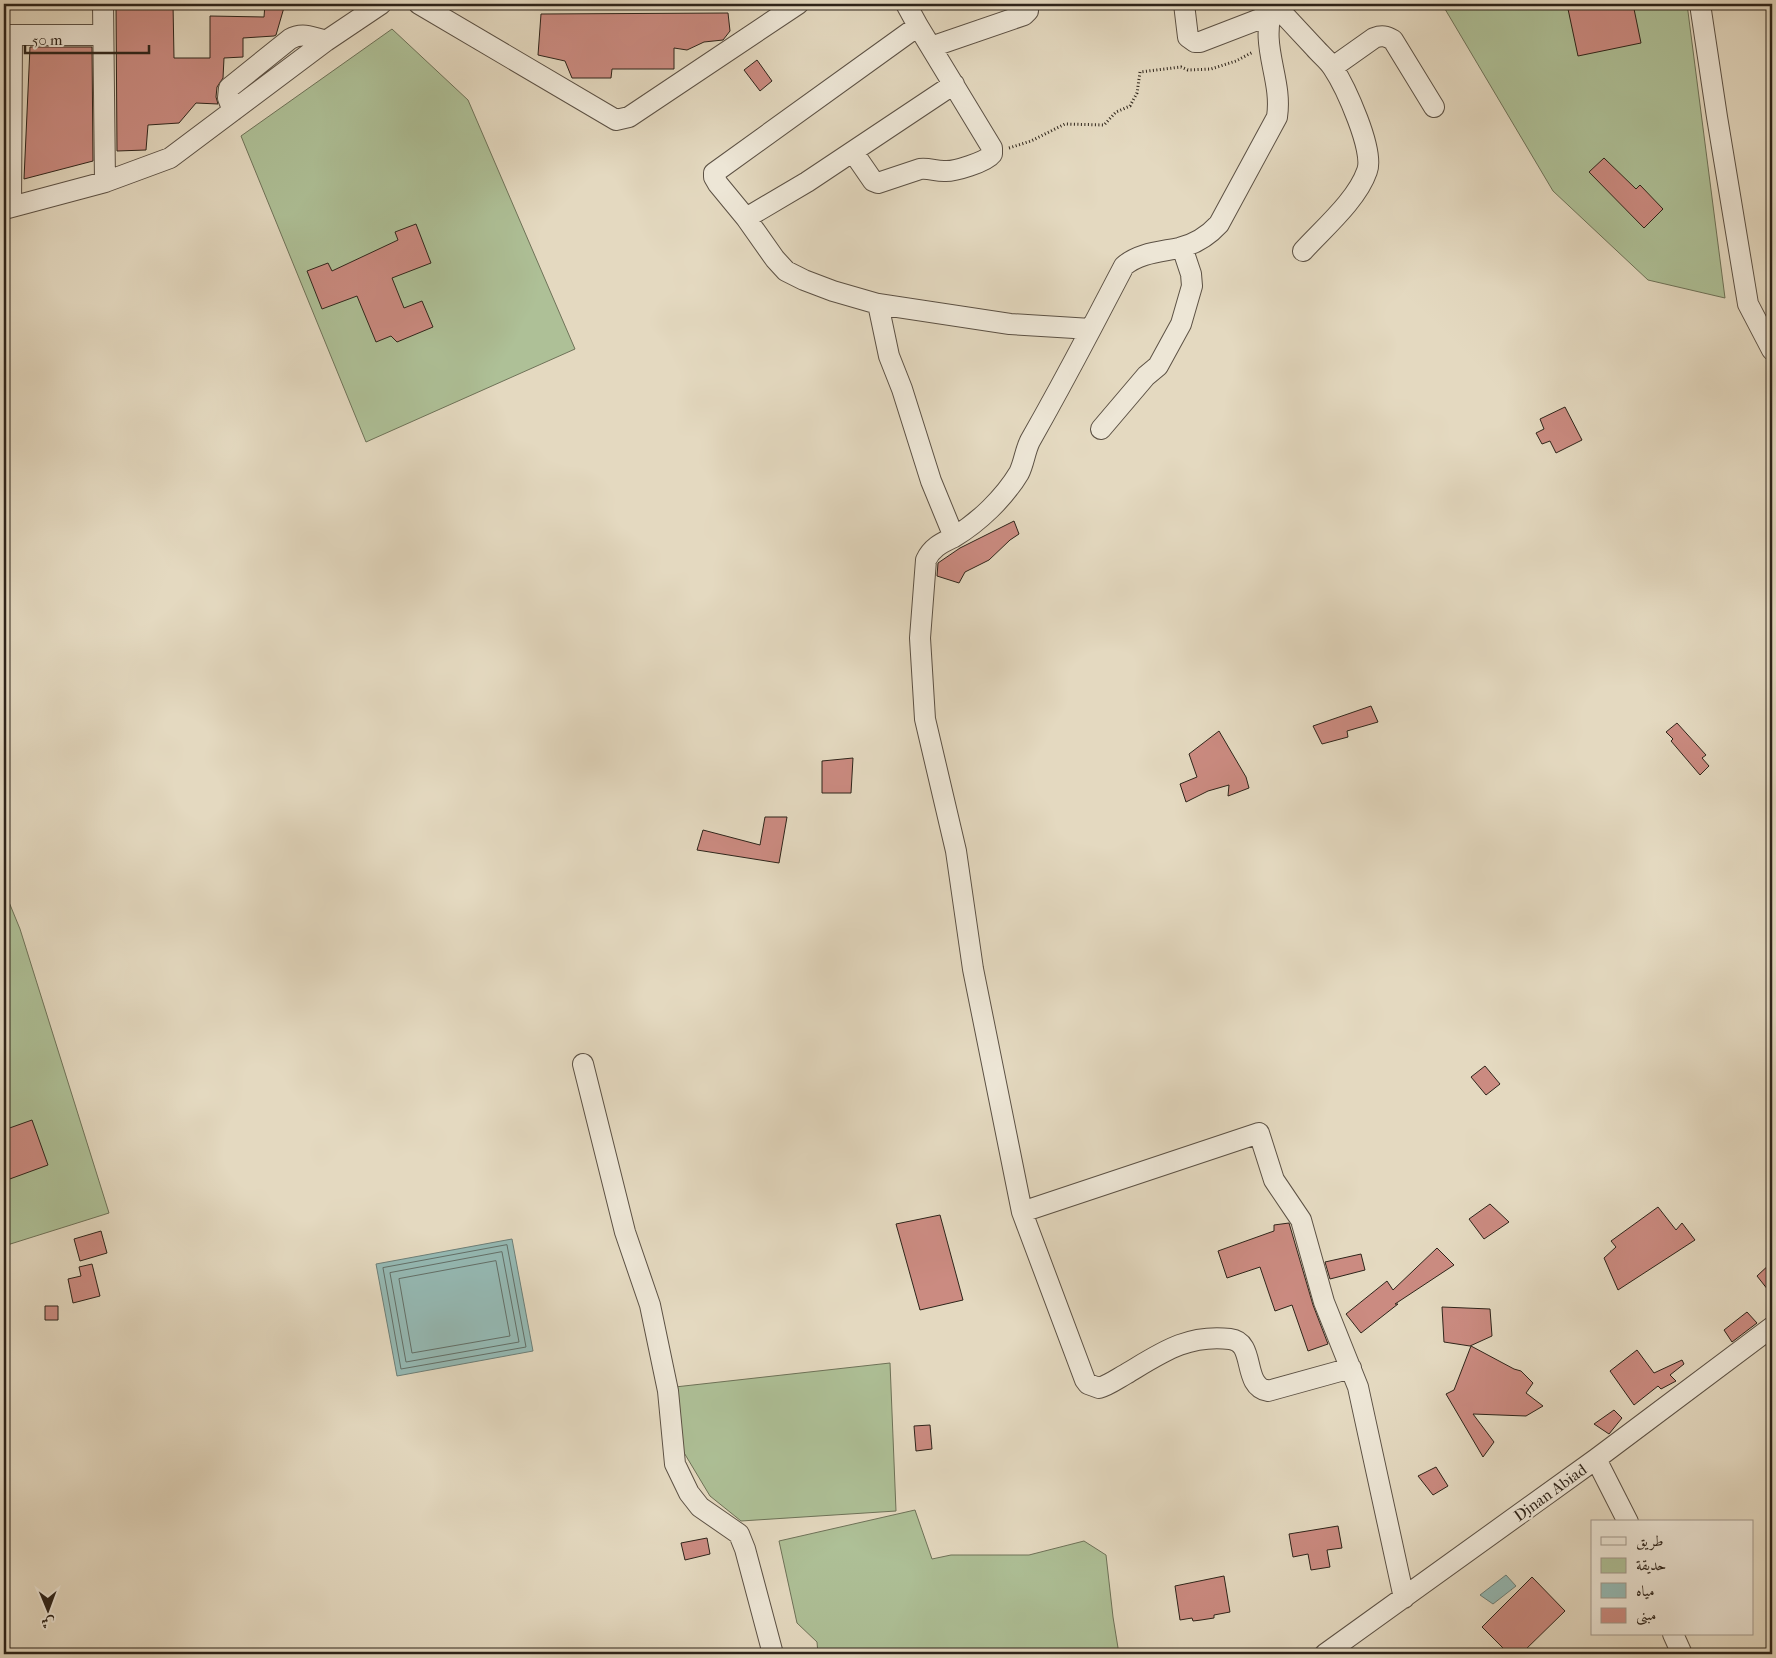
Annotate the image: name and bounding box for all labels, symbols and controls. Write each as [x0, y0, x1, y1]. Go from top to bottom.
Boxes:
scale bar [25, 22, 149, 54]
text: 50 m [32, 31, 63, 49]
street label: Djnan Abiad [1510, 1460, 1591, 1525]
legend [1591, 1520, 1754, 1636]
text: طريق [1636, 1532, 1663, 1551]
text: حديقة [1636, 1556, 1666, 1574]
text: مياه [1636, 1582, 1654, 1600]
north arrow [22, 1586, 72, 1636]
text: مبنى [1636, 1606, 1656, 1626]
text: ش [41, 1614, 55, 1631]

